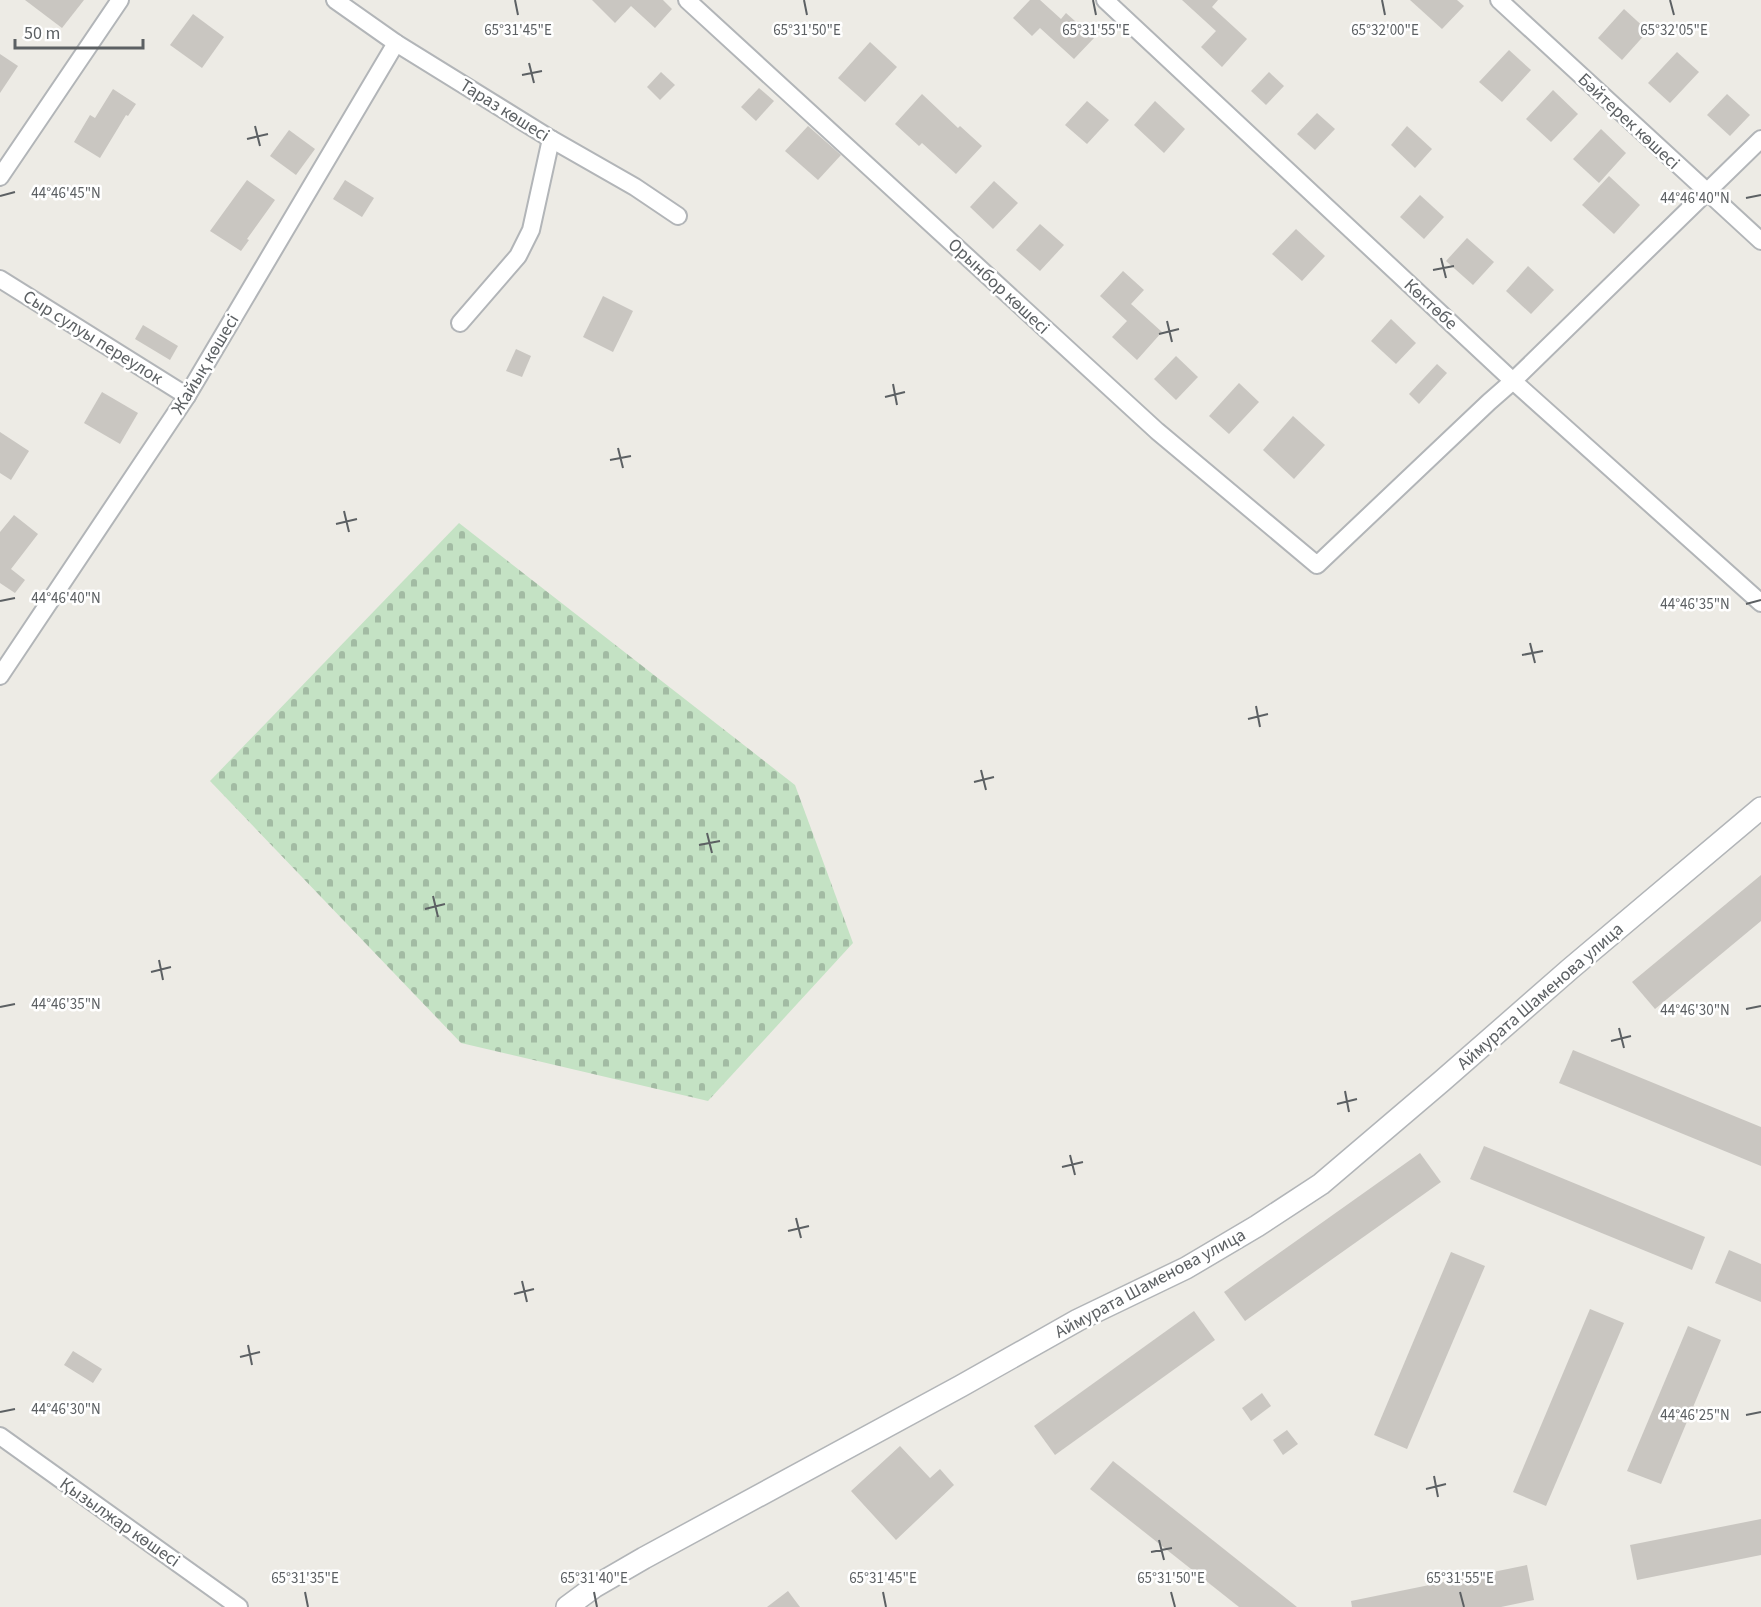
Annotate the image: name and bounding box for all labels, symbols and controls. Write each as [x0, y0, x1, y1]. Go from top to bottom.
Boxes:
scale bar [15, 12, 142, 50]
text: 65°31'45"E [484, 20, 552, 41]
text: 65°31'50"E [773, 20, 841, 41]
text: 65°31'55"E [1062, 20, 1130, 41]
text: 65°32'00"E [1351, 20, 1419, 41]
text: 65°32'05"E [1640, 20, 1708, 41]
text: 50 m [24, 21, 60, 46]
street label: Бәйтерек көшесі [1572, 67, 1685, 175]
street label: Тараз көшесі [455, 73, 554, 148]
text: 44°46'45"N [31, 183, 101, 204]
text: 44°46'40"N [1660, 188, 1730, 209]
street label: Орынбор көшесі [942, 233, 1055, 340]
street label: Көктөбе [1398, 273, 1463, 336]
street label: Сыр сулуы переулок [18, 284, 168, 391]
street label: Жайық көшесі [166, 309, 245, 419]
text: 44°46'40"N [31, 588, 101, 609]
text: 44°46'35"N [1660, 594, 1730, 615]
street label: Аймурата Шаменова улица [1452, 917, 1629, 1076]
text: 44°46'35"N [31, 994, 101, 1015]
text: 44°46'30"N [1660, 1000, 1730, 1021]
street label: Аймурата Шаменова улица [1050, 1222, 1250, 1344]
text: 44°46'30"N [31, 1399, 101, 1420]
text: 44°46'25"N [1660, 1405, 1730, 1426]
street label: Қызылжар көшесі [55, 1472, 185, 1573]
text: 65°31'35"E [271, 1568, 339, 1589]
text: 65°31'40"E [560, 1568, 628, 1589]
text: 65°31'45"E [849, 1568, 917, 1589]
text: 65°31'50"E [1137, 1568, 1205, 1589]
text: 65°31'55"E [1426, 1568, 1494, 1589]

